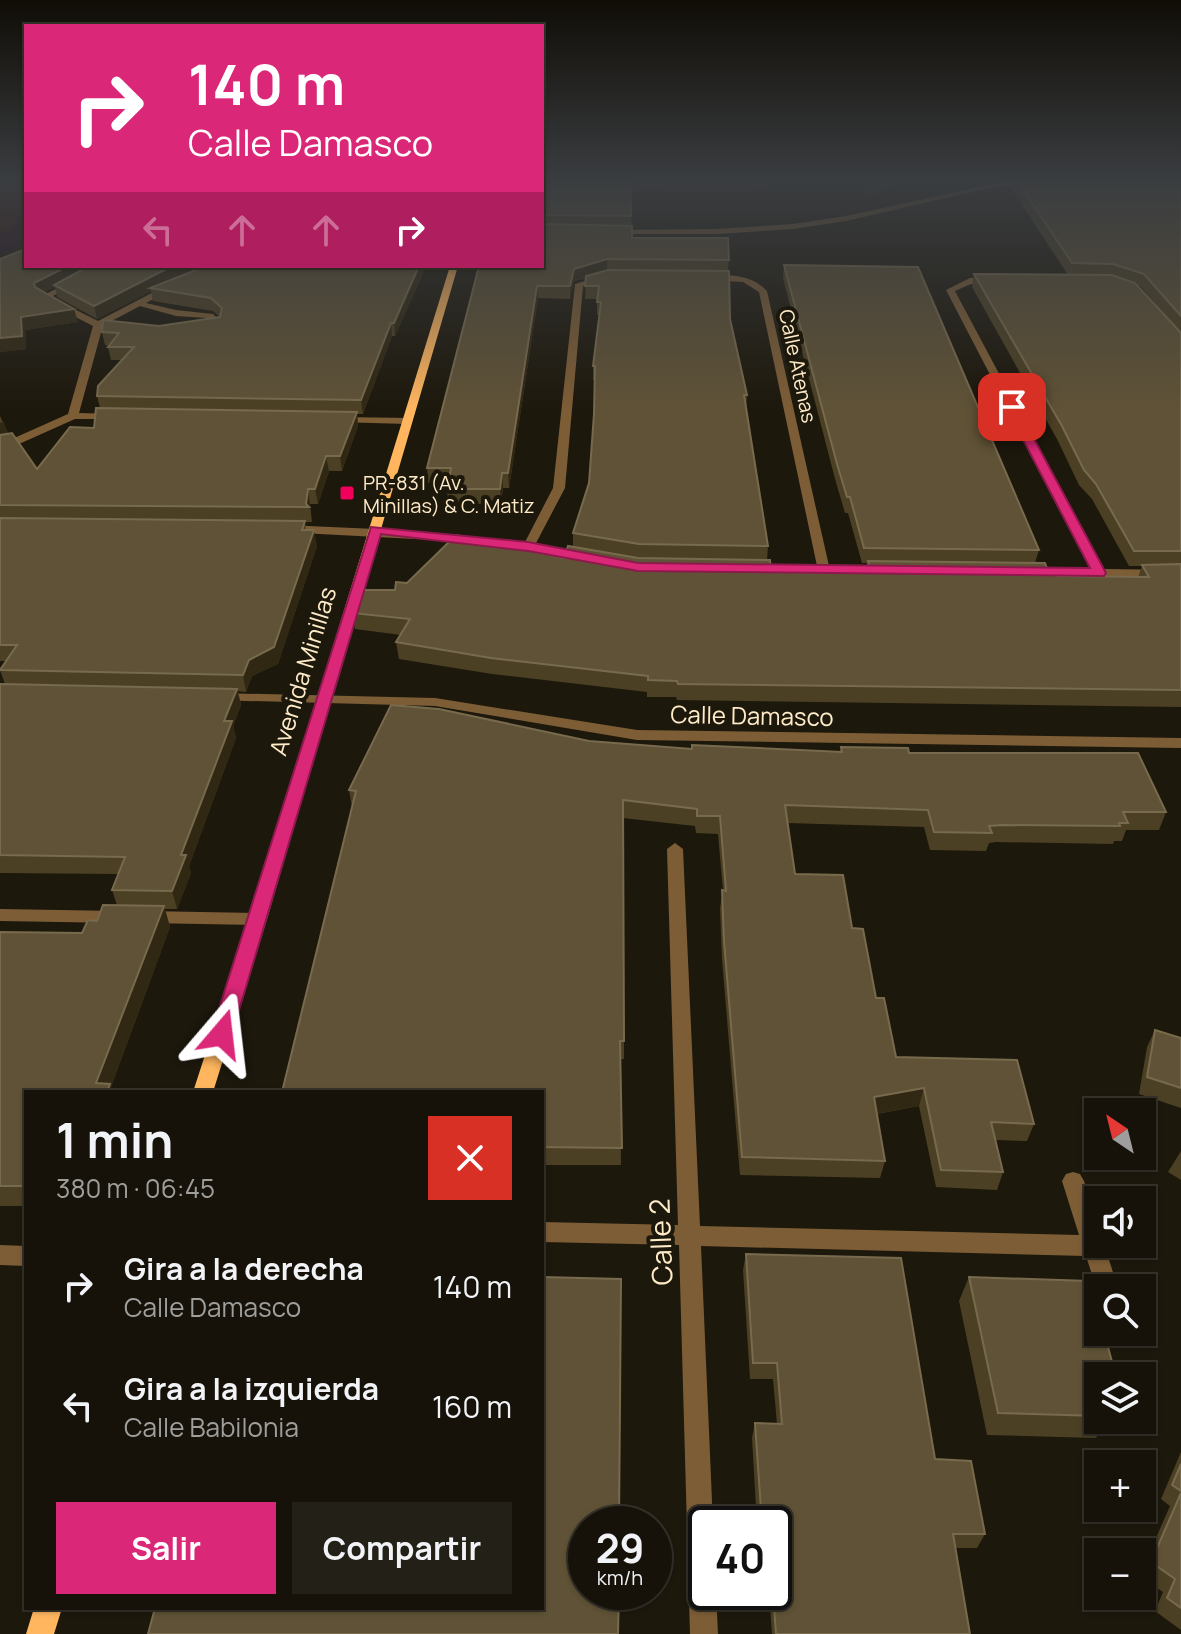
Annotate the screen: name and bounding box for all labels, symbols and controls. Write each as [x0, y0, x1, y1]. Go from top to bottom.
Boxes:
text: 140 m [188, 45, 345, 122]
icon: right [56, 56, 160, 160]
text: Calle Damasco [188, 118, 433, 167]
icon: left [136, 208, 180, 252]
icon: ahead [220, 208, 264, 252]
icon: ahead [304, 208, 348, 252]
icon: right [388, 208, 432, 252]
street label: Calle Atenas [773, 307, 823, 425]
pin [978, 373, 1046, 441]
icon: arrive [990, 385, 1034, 429]
place label: PR-831 (Av. Minillas) & C. Matiz [363, 469, 535, 519]
marker: PR-831 (Av. Minillas) & C. Matiz [338, 484, 356, 502]
street label: Avenida Minillas [261, 583, 343, 759]
street label: Calle Damasco [670, 697, 834, 733]
position arrow [180, 992, 264, 1076]
north arrow [1084, 1098, 1156, 1170]
map controls [1084, 1098, 1156, 1610]
text: 1 min [56, 1107, 173, 1172]
button: close [428, 1116, 512, 1200]
text: 380 m · 06:45 [56, 1170, 215, 1206]
button: sound [1084, 1186, 1156, 1258]
street label: Calle 2 [640, 1198, 680, 1286]
text: Gira a la derecha [124, 1248, 364, 1289]
icon: right [56, 1264, 100, 1308]
text: 140 m [433, 1266, 512, 1307]
button: search [1084, 1274, 1156, 1346]
text: Calle Damasco [124, 1289, 301, 1325]
button: layers [1084, 1362, 1156, 1434]
text: Gira a la izquierda [124, 1368, 379, 1409]
icon: left [56, 1384, 100, 1428]
text: 160 m [432, 1386, 512, 1427]
text: Calle Babilonia [124, 1409, 299, 1445]
button: + [1084, 1450, 1156, 1522]
button: Salir [56, 1502, 276, 1594]
button: Compartir [292, 1502, 512, 1594]
speed limit sign: 40 [688, 1506, 792, 1610]
text: 29 [596, 1520, 644, 1575]
button: − [1084, 1538, 1156, 1610]
text: km/h [597, 1564, 643, 1591]

